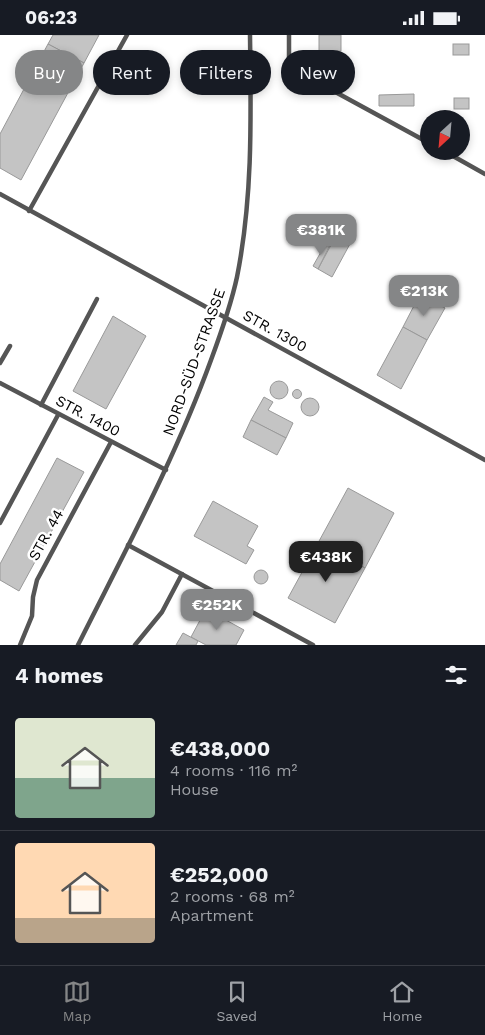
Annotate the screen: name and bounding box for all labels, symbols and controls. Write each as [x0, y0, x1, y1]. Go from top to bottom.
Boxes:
text: 06:23 [25, 6, 77, 29]
chip: Buy [15, 50, 83, 95]
chip: Rent [93, 50, 170, 95]
chip: Filters [180, 50, 271, 95]
chip: New [281, 50, 355, 95]
north arrow [420, 110, 470, 160]
map controls [420, 110, 470, 160]
pin: €381K [286, 213, 356, 256]
text: €381K [297, 220, 345, 239]
pin: €213K [389, 275, 459, 317]
text: €213K [400, 281, 448, 300]
street label: NORD-SÜD-STRASSE [159, 286, 229, 438]
street label: STR. 1300 [240, 306, 310, 356]
street label: STR. 1400 [53, 391, 123, 441]
street label: STR. 44 [25, 506, 67, 564]
pin: €438K [291, 541, 361, 583]
text: €438K [300, 547, 352, 566]
pin: €252K [182, 589, 252, 631]
text: €252K [192, 595, 242, 614]
icon: filters [442, 661, 470, 689]
text: 4 homes [15, 663, 103, 688]
text: €438,000 [170, 736, 270, 761]
icon: home [55, 738, 115, 798]
text: 4 rooms · 116 m² [170, 761, 297, 780]
text: House [170, 780, 219, 799]
text: €252,000 [170, 862, 268, 887]
icon: home [55, 863, 115, 923]
text: 2 rooms · 68 m² [170, 887, 295, 906]
text: Apartment [170, 906, 253, 925]
tab: Map [63, 978, 91, 1024]
tab: Saved [216, 978, 257, 1024]
tab: Home [382, 978, 422, 1024]

